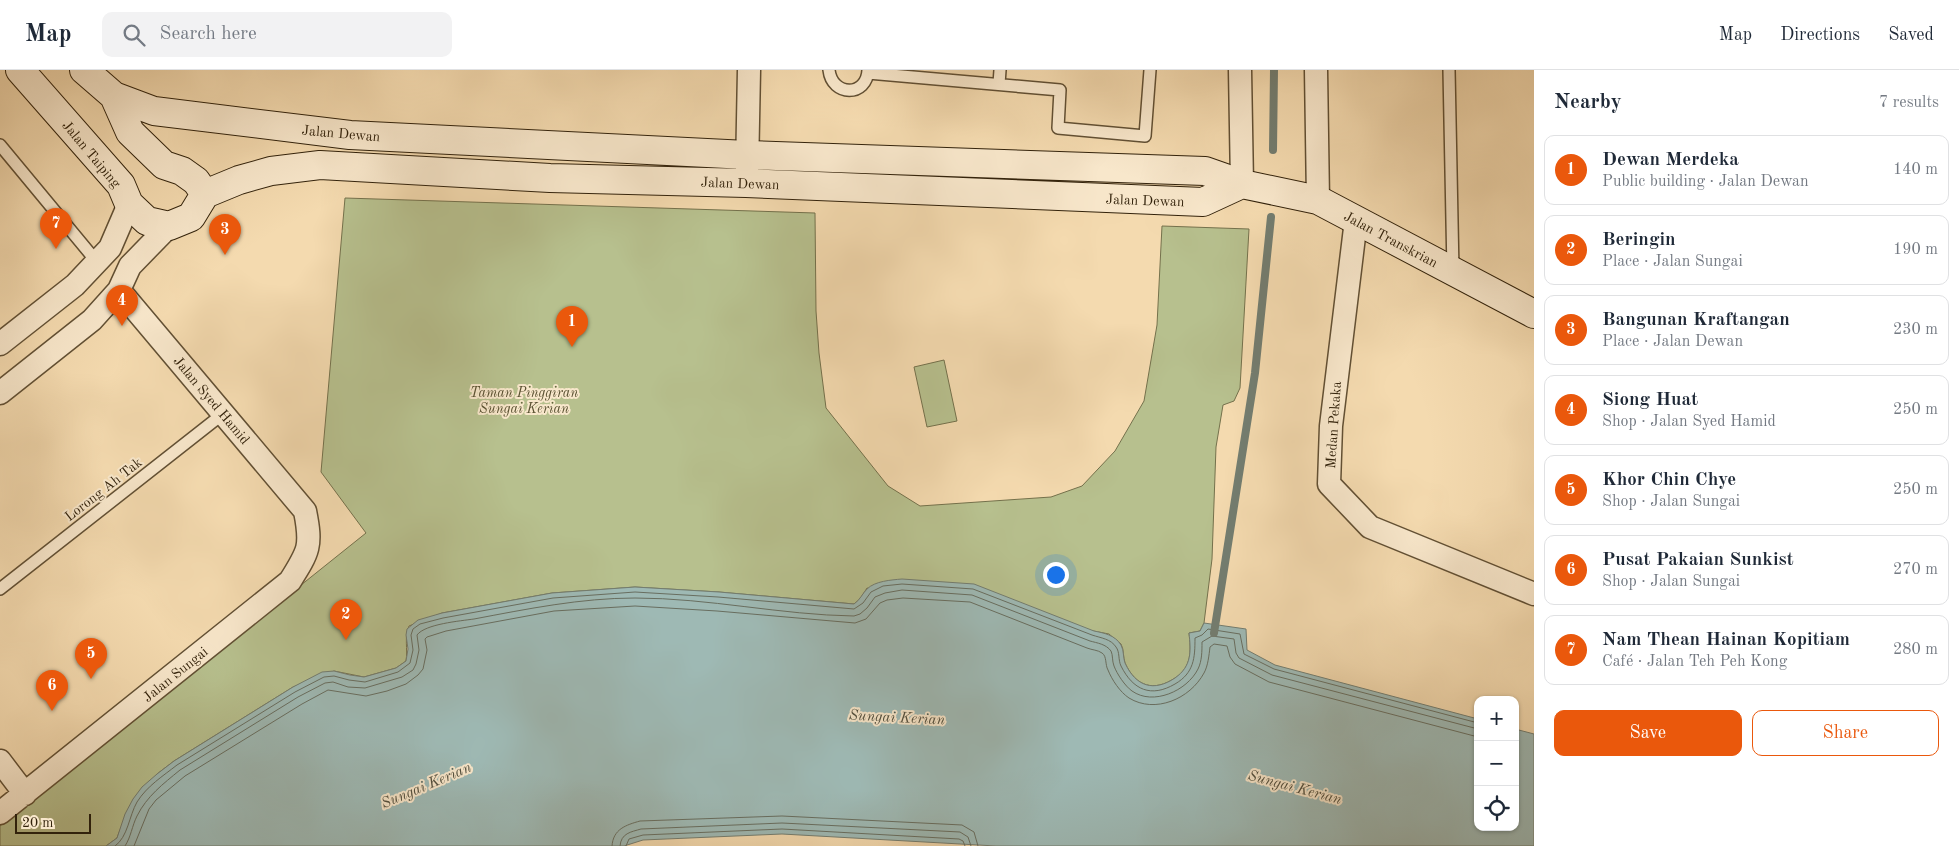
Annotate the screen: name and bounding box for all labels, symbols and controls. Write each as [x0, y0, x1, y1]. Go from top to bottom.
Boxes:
search box [102, 12, 452, 57]
icon: search [120, 21, 148, 49]
text: Map [25, 23, 72, 47]
text: Search here [160, 25, 257, 44]
text: Map [1719, 26, 1752, 44]
text: Directions [1780, 26, 1860, 44]
text: Saved [1888, 26, 1934, 44]
text: Nearby [1554, 92, 1622, 113]
text: 7 results [1879, 95, 1939, 111]
street label: Jalan Taiping [59, 118, 123, 191]
street label: Jalan Dewan [301, 124, 381, 144]
text: Dewan Merdeka [1602, 151, 1739, 170]
text: 1 [1566, 162, 1576, 178]
text: 140 m [1893, 162, 1938, 178]
text: Public building · Jalan Dewan [1602, 174, 1809, 190]
street label: Jalan Dewan [700, 176, 780, 192]
street label: Jalan Dewan [1105, 193, 1185, 209]
pin: 7 [40, 208, 72, 249]
street label: Jalan Transkrian [1341, 209, 1440, 271]
pin: 3 [209, 214, 241, 255]
text: Beringin [1602, 231, 1676, 250]
text: 2 [1566, 242, 1576, 258]
text: 190 m [1893, 242, 1938, 258]
text: Place · Jalan Sungai [1602, 254, 1743, 270]
pin: 4 [106, 285, 138, 326]
pin: 1 [556, 306, 588, 347]
text: Bangunan Kraftangan [1602, 311, 1790, 330]
text: 3 [1566, 322, 1576, 338]
text: 230 m [1893, 322, 1938, 338]
text: Place · Jalan Dewan [1602, 334, 1743, 350]
street label: Jalan Syed Hamid [171, 354, 252, 447]
street label: Medan Pekaka [1324, 381, 1344, 469]
park label: Taman Pinggiran Sungai Kerian [470, 386, 578, 417]
text: Siong Huat [1602, 391, 1698, 410]
text: 4 [1566, 402, 1576, 418]
text: 250 m [1893, 402, 1938, 418]
text: Shop · Jalan Syed Hamid [1602, 414, 1776, 430]
street label: Lorong Ah Tak [62, 455, 145, 524]
text: Khor Chin Chye [1602, 471, 1736, 490]
text: 5 [1566, 482, 1576, 498]
text: 250 m [1893, 482, 1938, 498]
text: Shop · Jalan Sungai [1602, 494, 1740, 510]
text: Pusat Pakaian Sunkist [1602, 551, 1794, 570]
your location [1043, 562, 1069, 588]
text: 6 [1566, 562, 1576, 578]
text: 270 m [1893, 562, 1938, 578]
text: Shop · Jalan Sungai [1602, 574, 1740, 590]
pin: 2 [330, 599, 362, 640]
text: Nam Thean Hainan Kopitiam [1602, 631, 1850, 650]
pin: 5 [75, 638, 107, 679]
text: 7 [1566, 642, 1576, 658]
text: 280 m [1893, 642, 1938, 658]
street label: Jalan Sungai [141, 644, 211, 705]
text: Café · Jalan Teh Peh Kong [1602, 654, 1787, 670]
pin: 6 [36, 670, 68, 711]
map controls [1474, 696, 1519, 831]
button: + [1474, 696, 1519, 741]
water label: Sungai Kerian [848, 708, 946, 729]
button: Save [1554, 710, 1742, 756]
button: Share [1752, 710, 1939, 756]
button: − [1474, 741, 1519, 786]
water label: Sungai Kerian [379, 760, 474, 812]
water label: Sungai Kerian [1246, 769, 1344, 808]
button: locate [1474, 786, 1519, 831]
scale bar [15, 811, 91, 834]
text: 20 m [22, 816, 53, 830]

